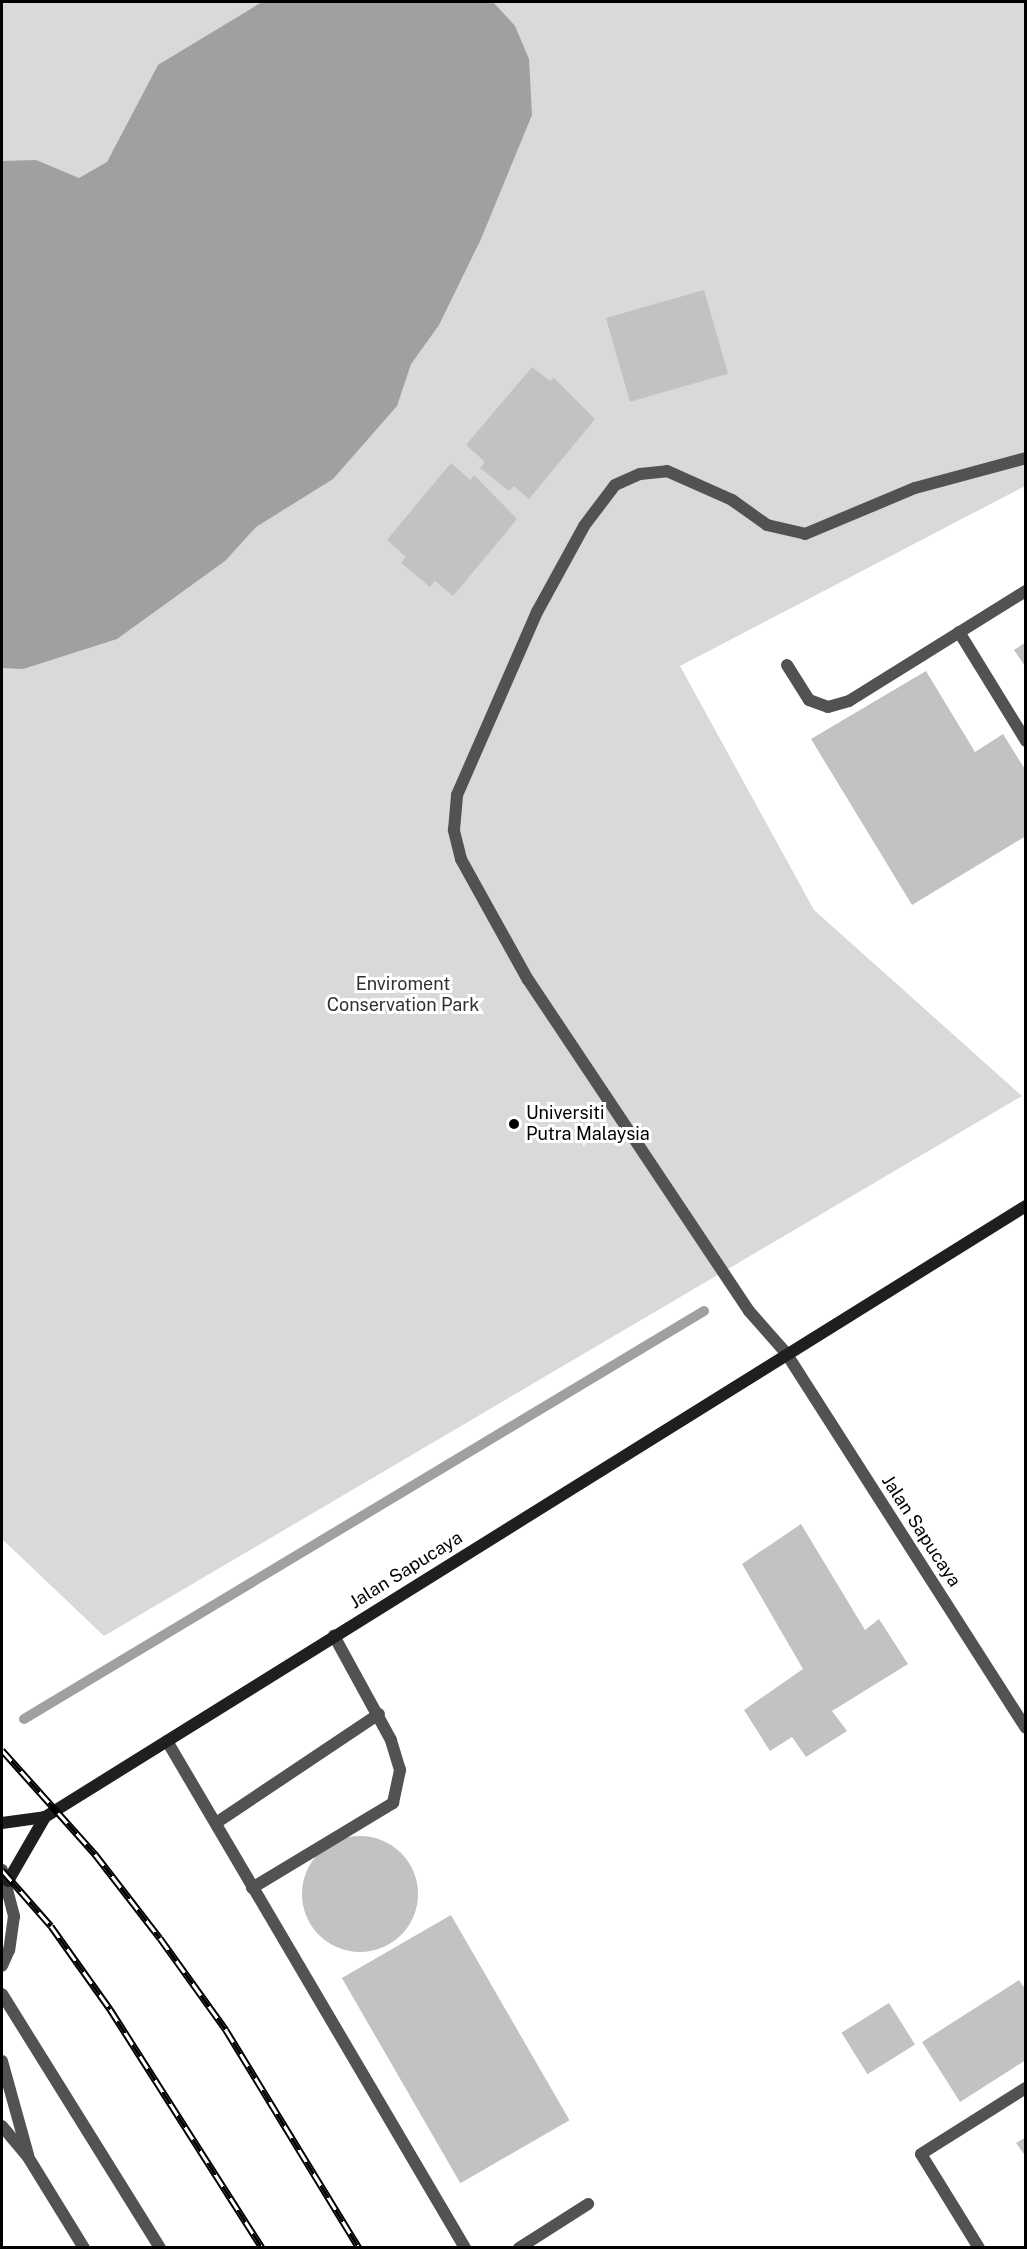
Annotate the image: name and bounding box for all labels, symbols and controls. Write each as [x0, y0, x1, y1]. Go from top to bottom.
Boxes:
park label: Enviroment Conservation Park [327, 974, 479, 1016]
place label: Universiti Putra Malaysia [526, 1103, 650, 1146]
marker: Universiti Putra Malaysia [507, 1117, 521, 1131]
street label: Jalan Sapucaya [877, 1471, 965, 1591]
street label: Jalan Sapucaya [346, 1527, 466, 1613]

